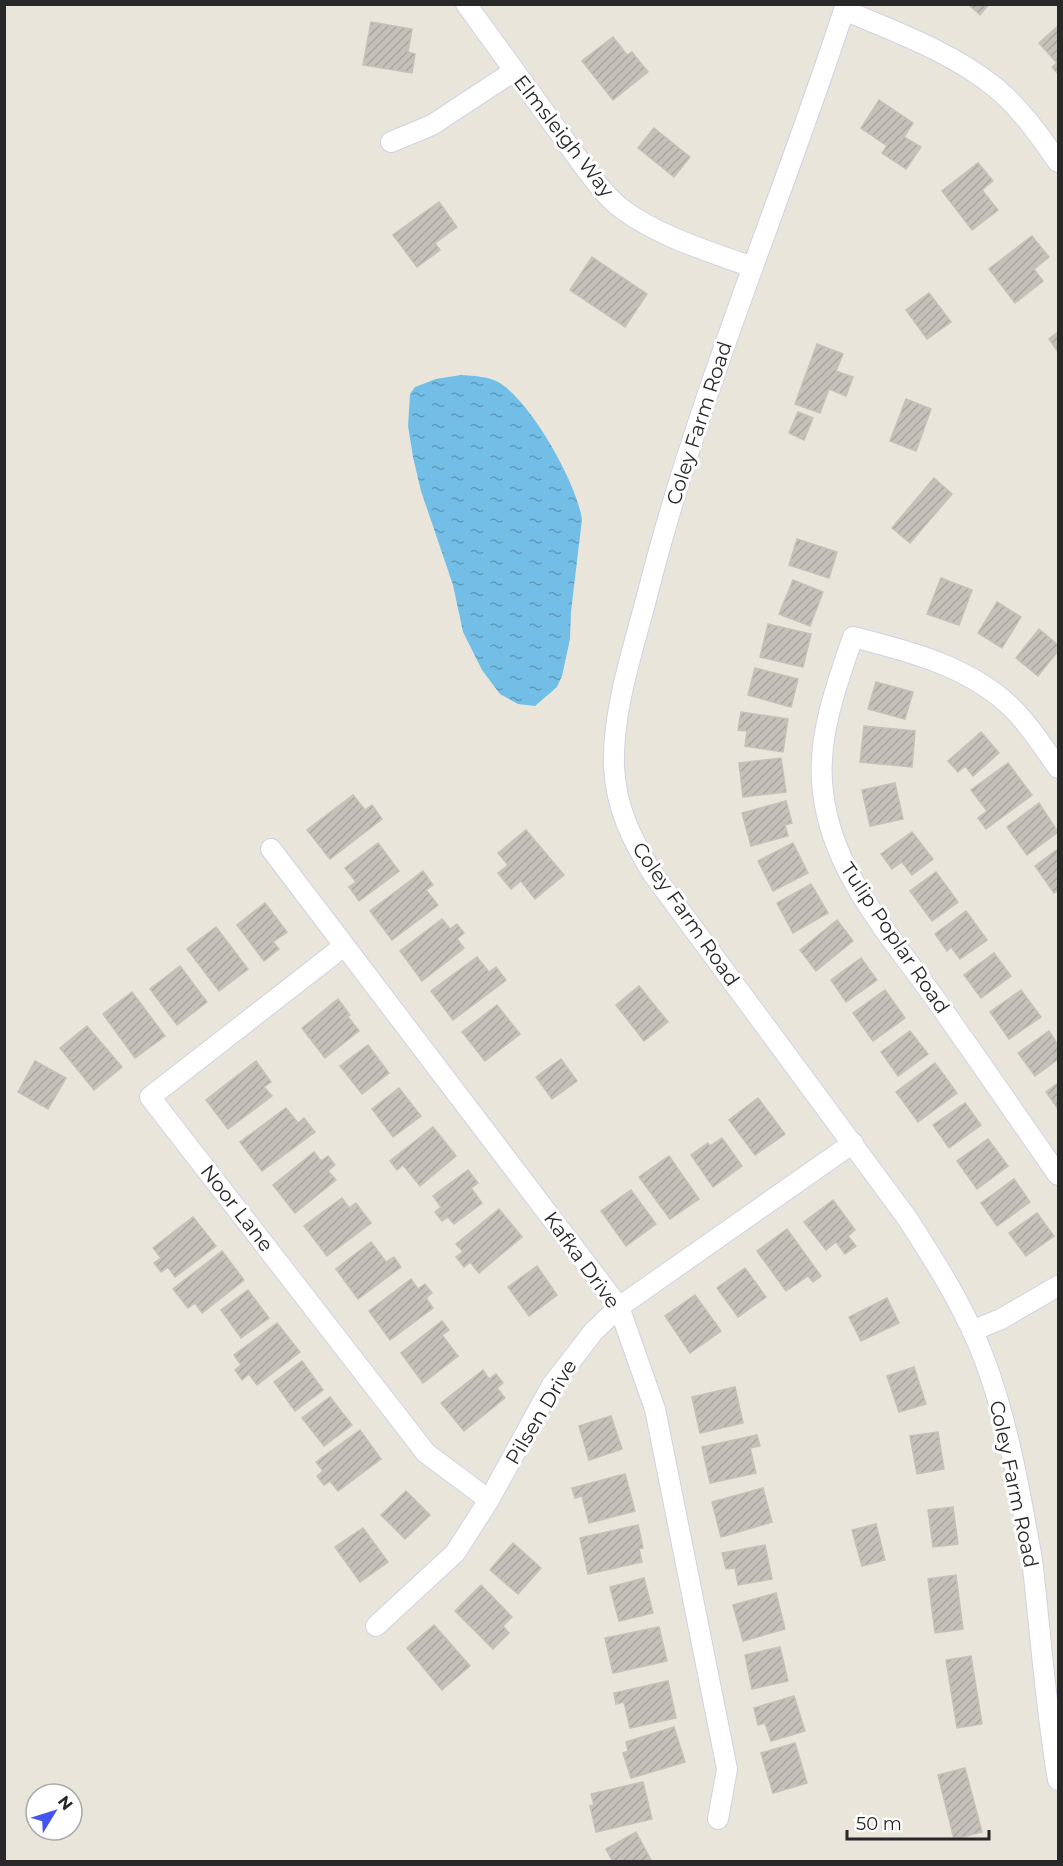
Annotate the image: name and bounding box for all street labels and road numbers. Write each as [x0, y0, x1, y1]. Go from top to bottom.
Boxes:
street label: Elmsleigh Way [509, 70, 619, 202]
street label: Coley Farm Road [661, 338, 737, 508]
street label: Coley Farm Road [627, 837, 745, 991]
street label: Tulip Poplar Road [836, 858, 954, 1018]
street label: Noor Lane [196, 1160, 278, 1256]
street label: Kafka Drive [539, 1207, 625, 1313]
street label: Pilsen Drive [500, 1355, 582, 1469]
street label: Coley Farm Road [985, 1398, 1043, 1570]

